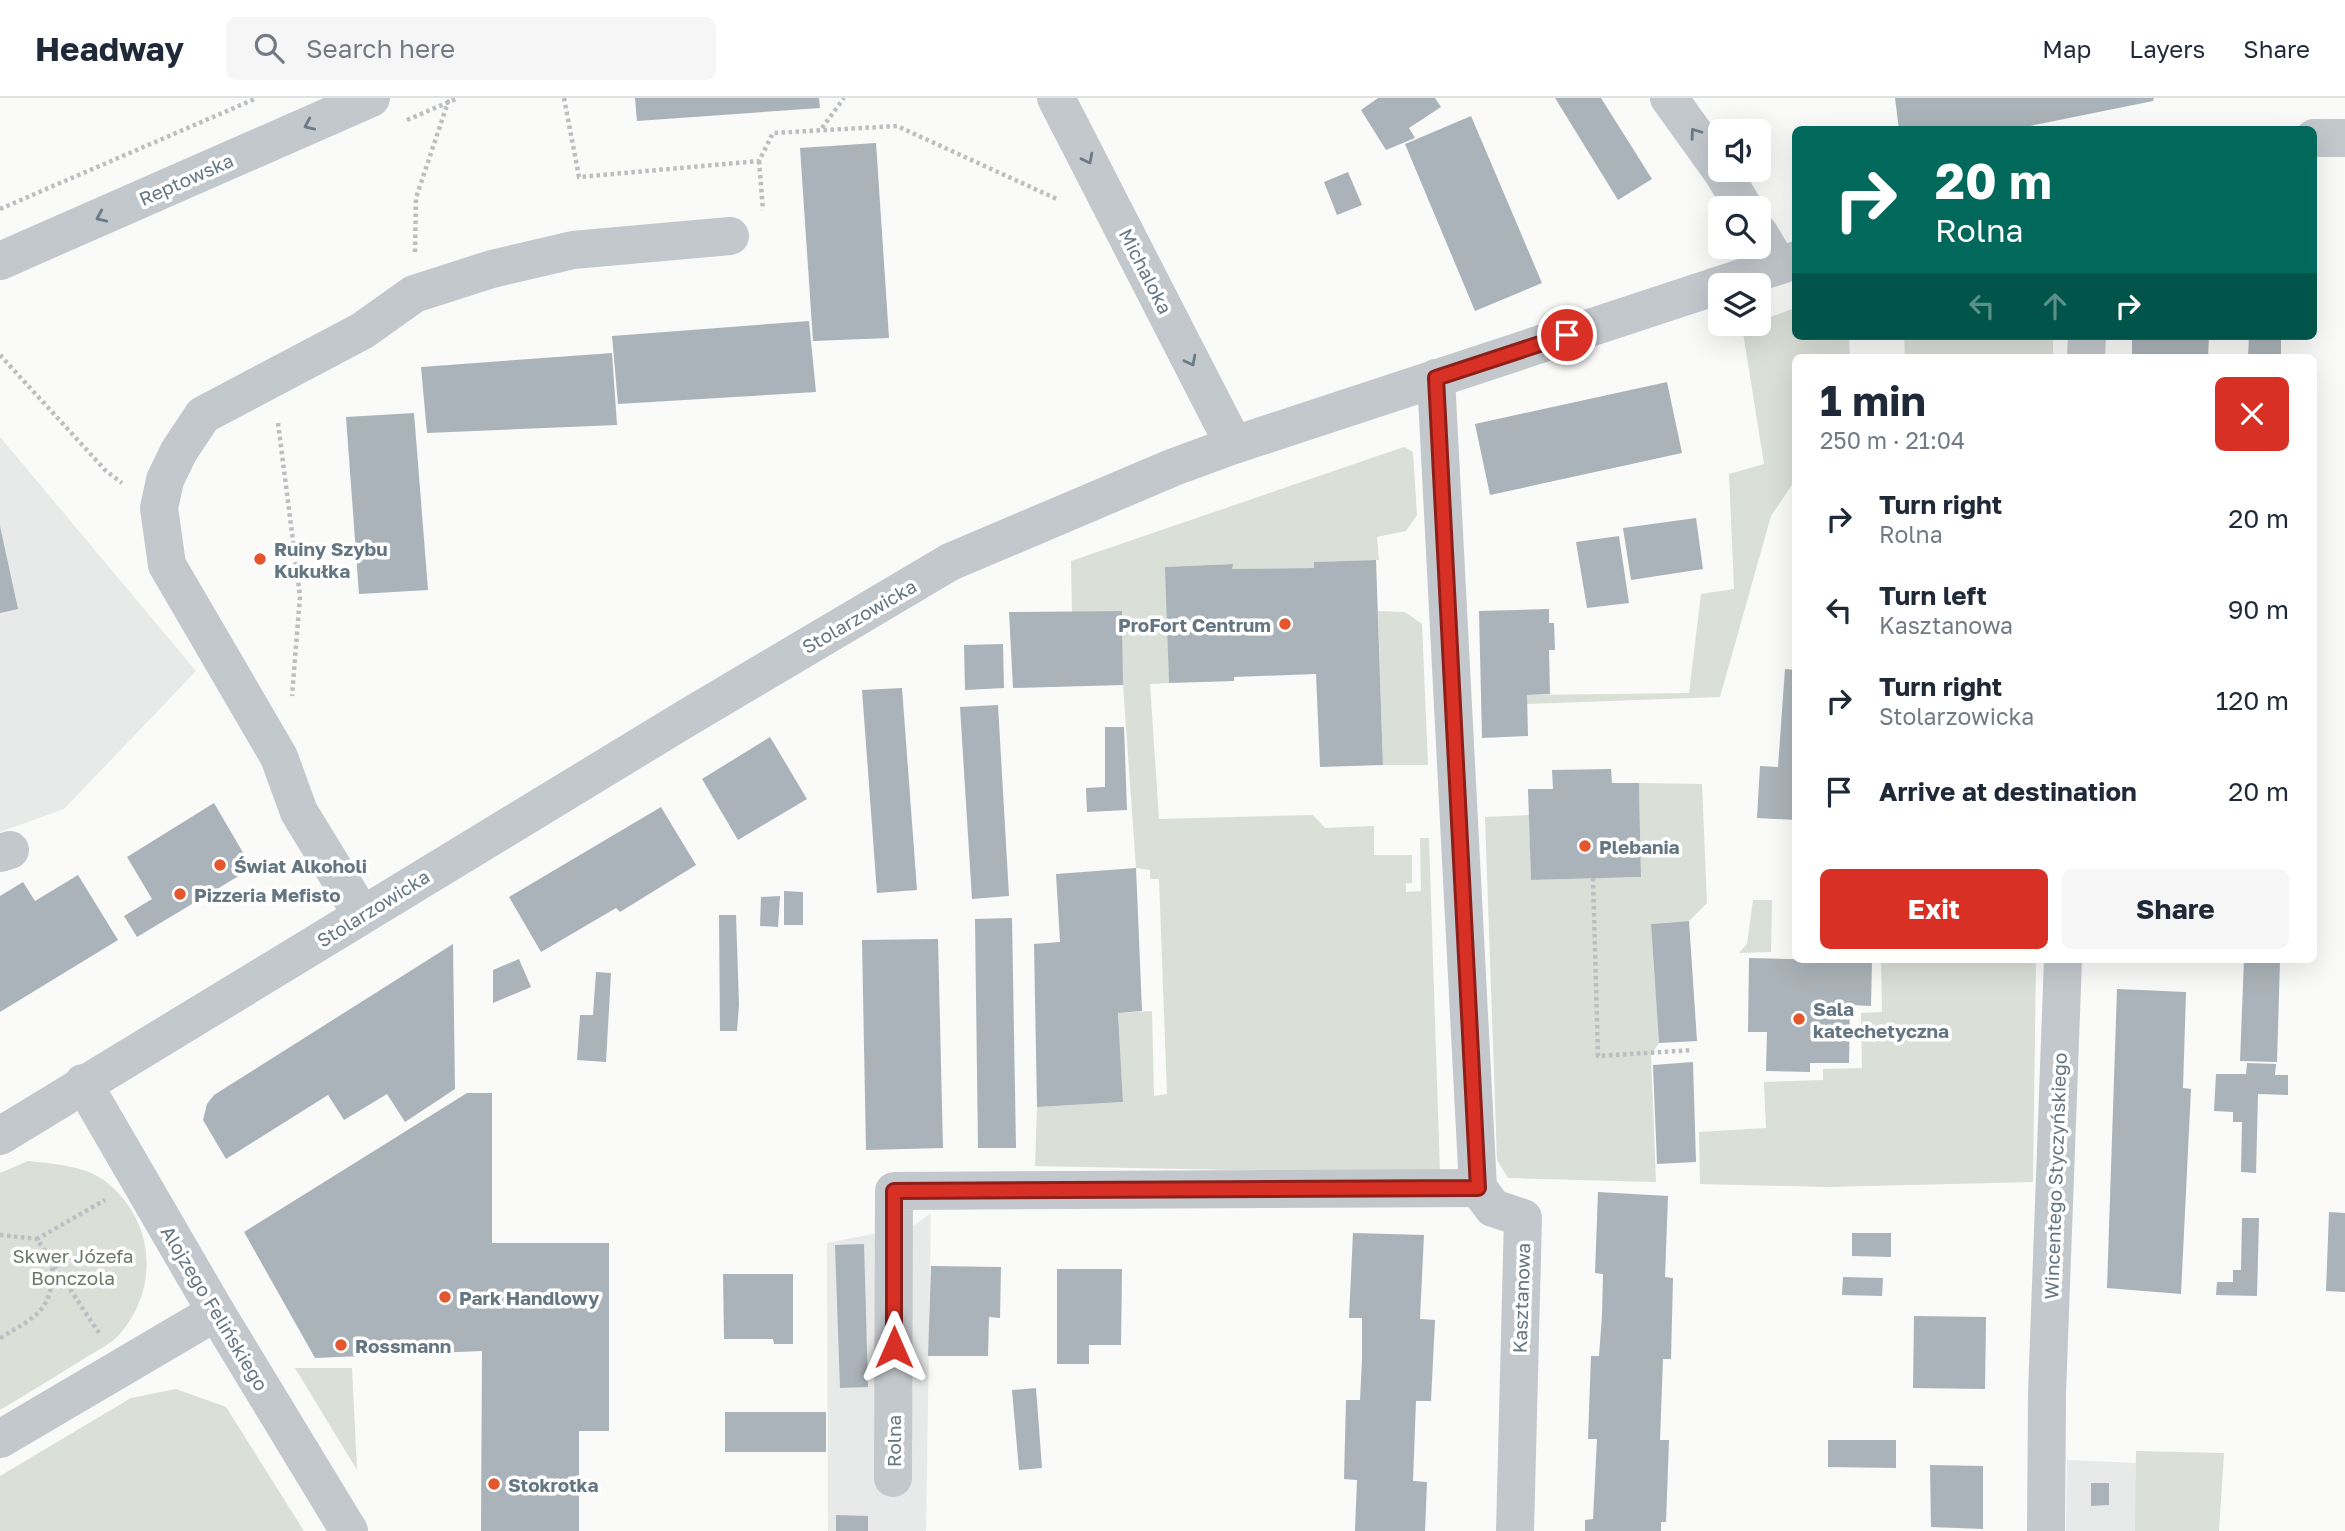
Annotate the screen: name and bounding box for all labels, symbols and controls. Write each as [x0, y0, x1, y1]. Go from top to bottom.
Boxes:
search box [226, 17, 716, 80]
text: Headway [35, 29, 184, 68]
icon: search [250, 29, 288, 67]
text: Search here [306, 33, 455, 64]
text: Map [2042, 34, 2091, 63]
text: Layers [2129, 34, 2205, 63]
text: Share [2243, 34, 2310, 63]
one-way arrow [304, 117, 316, 131]
map controls [1708, 119, 1771, 336]
button: sound [1708, 119, 1771, 182]
one-way arrow [1691, 128, 1703, 141]
street label: Reptowska [135, 148, 237, 210]
one-way arrow [1079, 151, 1093, 164]
text: 20 m [1935, 151, 2052, 210]
icon: right [1820, 154, 1911, 245]
button: search [1708, 196, 1771, 259]
one-way arrow [95, 209, 108, 223]
text: Rolna [1935, 211, 2024, 249]
street label: Michaloka [1115, 224, 1177, 318]
button: layers [1708, 273, 1771, 336]
icon: left [1963, 287, 2001, 325]
icon: ahead [2036, 287, 2074, 325]
icon: right [2109, 287, 2147, 325]
pin [1537, 305, 1597, 365]
icon: arrive [1548, 316, 1586, 354]
one-way arrow [1183, 354, 1197, 366]
text: 1 min [1820, 375, 1926, 425]
button: close [2215, 377, 2289, 451]
text: 250 m · 21:04 [1820, 426, 1965, 454]
text: Turn right [1879, 489, 2002, 520]
icon: right [1820, 500, 1858, 538]
text: 20 m [2228, 503, 2289, 534]
text: Rolna [1879, 520, 1943, 548]
place label: Ruiny Szybu Kukułka [274, 537, 388, 582]
marker: Ruiny Szybu Kukułka [252, 551, 268, 567]
street label: Stolarzowicka [798, 574, 920, 658]
text: Turn left [1879, 580, 1987, 611]
icon: left [1820, 591, 1858, 629]
text: 90 m [2228, 594, 2289, 625]
text: Kasztanowa [1879, 611, 2013, 639]
place label: ProFort Centrum [1118, 613, 1271, 636]
marker: ProFort Centrum [1277, 616, 1293, 632]
text: Turn right [1879, 671, 2002, 702]
icon: right [1820, 682, 1858, 720]
text: 120 m [2216, 685, 2289, 716]
text: Stolarzowicka [1879, 702, 2034, 730]
icon: arrive [1820, 773, 1858, 811]
text: Arrive at destination [1879, 776, 2137, 807]
text: 20 m [2228, 776, 2289, 807]
place label: Plebania [1599, 835, 1680, 858]
marker: Plebania [1577, 838, 1593, 854]
place label: Świat Alkoholi [234, 854, 367, 877]
marker: Świat Alkoholi [212, 857, 228, 873]
street label: Stolarzowicka [313, 864, 433, 952]
button: Exit [1820, 869, 2048, 949]
button: Share [2062, 869, 2289, 949]
place label: Pizzeria Mefisto [194, 883, 341, 906]
marker: Pizzeria Mefisto [172, 886, 188, 902]
place label: Sala katechetyczna [1813, 997, 1949, 1042]
marker: Sala katechetyczna [1791, 1011, 1807, 1027]
street label: Wincentego Styczyńskiego [2039, 1052, 2071, 1300]
street label: Alojzego Felińskiego [157, 1221, 273, 1395]
street label: Kasztanowa [1508, 1242, 1534, 1354]
park label: Skwer Józefa Bonczola [12, 1244, 134, 1289]
place label: Park Handlowy [459, 1286, 600, 1309]
marker: Park Handlowy [437, 1289, 453, 1305]
position arrow [857, 1310, 931, 1384]
place label: Rossmann [355, 1334, 451, 1357]
marker: Rossmann [333, 1337, 349, 1353]
street label: Rolna [882, 1415, 905, 1467]
place label: Stokrotka [508, 1473, 598, 1496]
marker: Stokrotka [486, 1476, 502, 1492]

